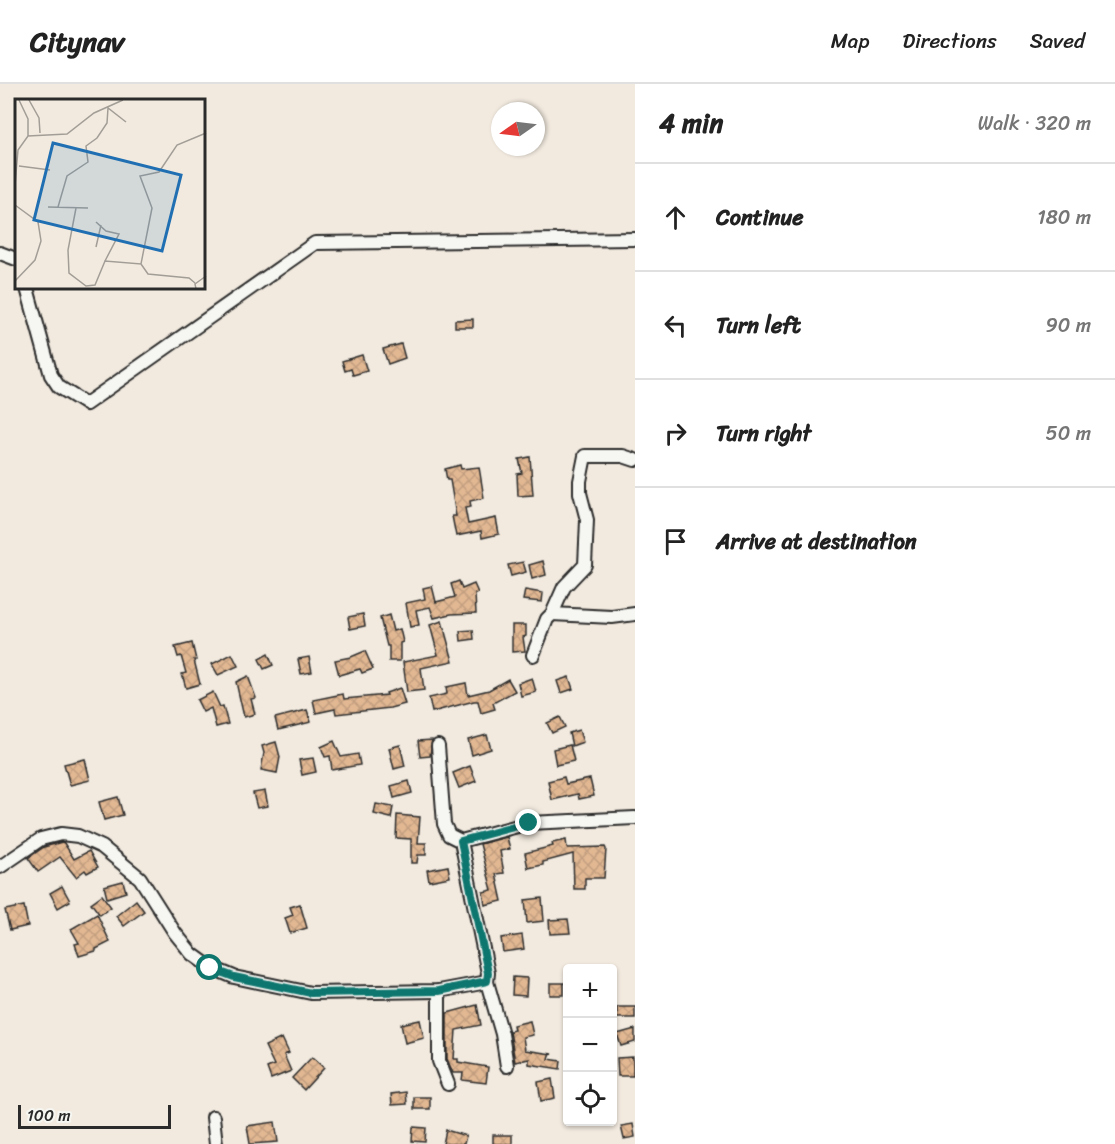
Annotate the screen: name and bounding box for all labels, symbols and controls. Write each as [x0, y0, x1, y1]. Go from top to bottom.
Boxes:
text: Citynav [30, 17, 124, 66]
text: Map [831, 22, 869, 60]
text: Directions [902, 22, 997, 60]
text: Saved [1030, 22, 1085, 60]
inset map [15, 99, 206, 290]
text: 4 min [659, 100, 723, 146]
north arrow [491, 102, 545, 156]
text: Walk · 320 m [978, 106, 1091, 141]
text: Continue [716, 198, 804, 237]
text: 180 m [1037, 200, 1091, 235]
icon: ahead [659, 201, 692, 234]
text: Turn left [716, 306, 801, 345]
text: 90 m [1046, 308, 1091, 343]
icon: left [659, 309, 692, 342]
text: Turn right [716, 414, 811, 453]
text: 50 m [1046, 416, 1091, 451]
icon: right [659, 417, 692, 450]
text: Arrive at destination [716, 522, 917, 561]
icon: arrive [659, 525, 692, 558]
route end [515, 809, 541, 835]
route start [196, 954, 222, 980]
map controls [563, 964, 617, 1126]
button: + [563, 964, 617, 1018]
button: − [563, 1018, 617, 1072]
button: locate [563, 1072, 617, 1126]
text: 100 m [27, 1101, 71, 1130]
scale bar [18, 1102, 171, 1130]

